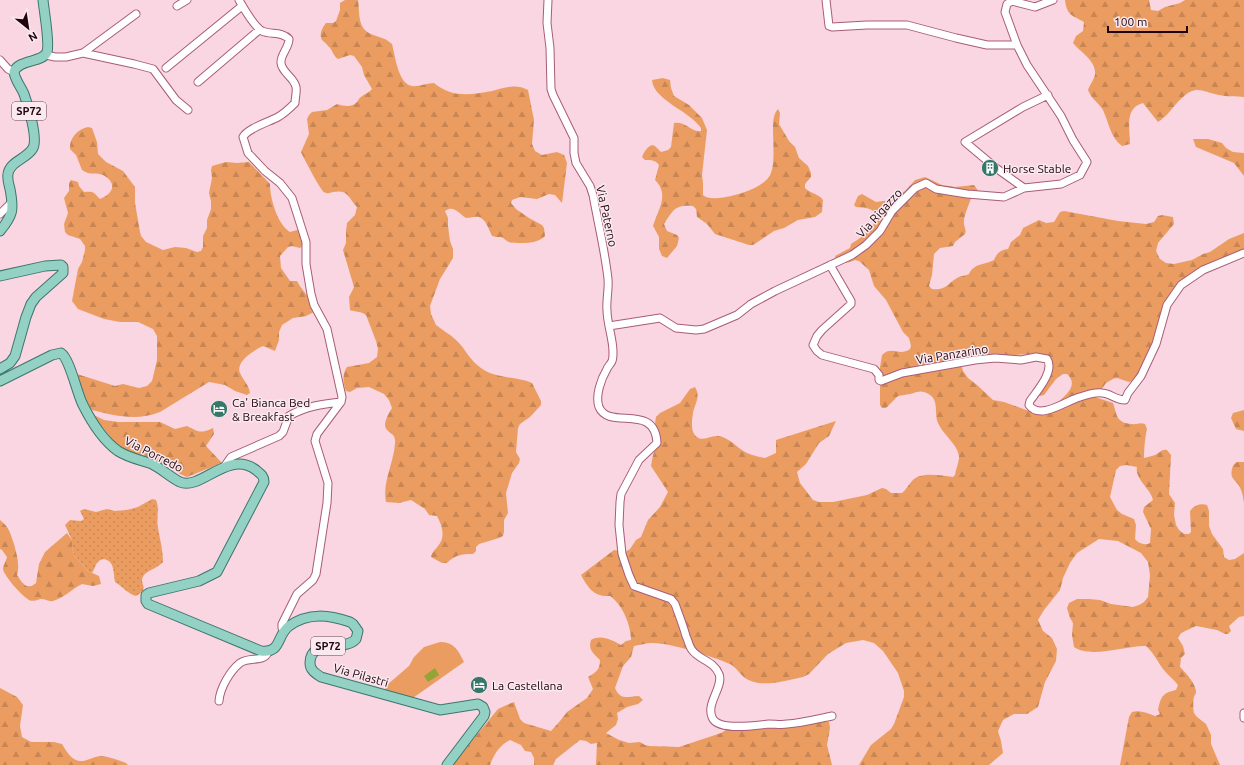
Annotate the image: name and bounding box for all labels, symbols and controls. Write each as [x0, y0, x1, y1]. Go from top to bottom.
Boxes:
north arrow [8, 8, 48, 48]
scale bar [1108, 8, 1187, 34]
text: 100 m [1114, 15, 1147, 28]
text: N [26, 29, 40, 44]
road number: SP72 [12, 102, 46, 120]
building icon: Horse Stable [980, 158, 1000, 178]
place label: Horse Stable [1003, 162, 1071, 175]
street label: Via Paterno [594, 184, 620, 248]
street label: Via Rigazzo [854, 186, 904, 240]
street label: Via Panzarino [915, 342, 989, 366]
place label: Ca' Bianca Bed & Breakfast [232, 396, 310, 423]
hotel icon: Ca' Bianca Bed & Breakfast [209, 399, 229, 419]
street label: Via Porredo [123, 434, 185, 474]
road number: SP72 [311, 637, 345, 655]
street label: Via Pilastri [332, 661, 390, 689]
hotel icon: La Castellana [469, 675, 489, 695]
place label: La Castellana [492, 679, 563, 692]

